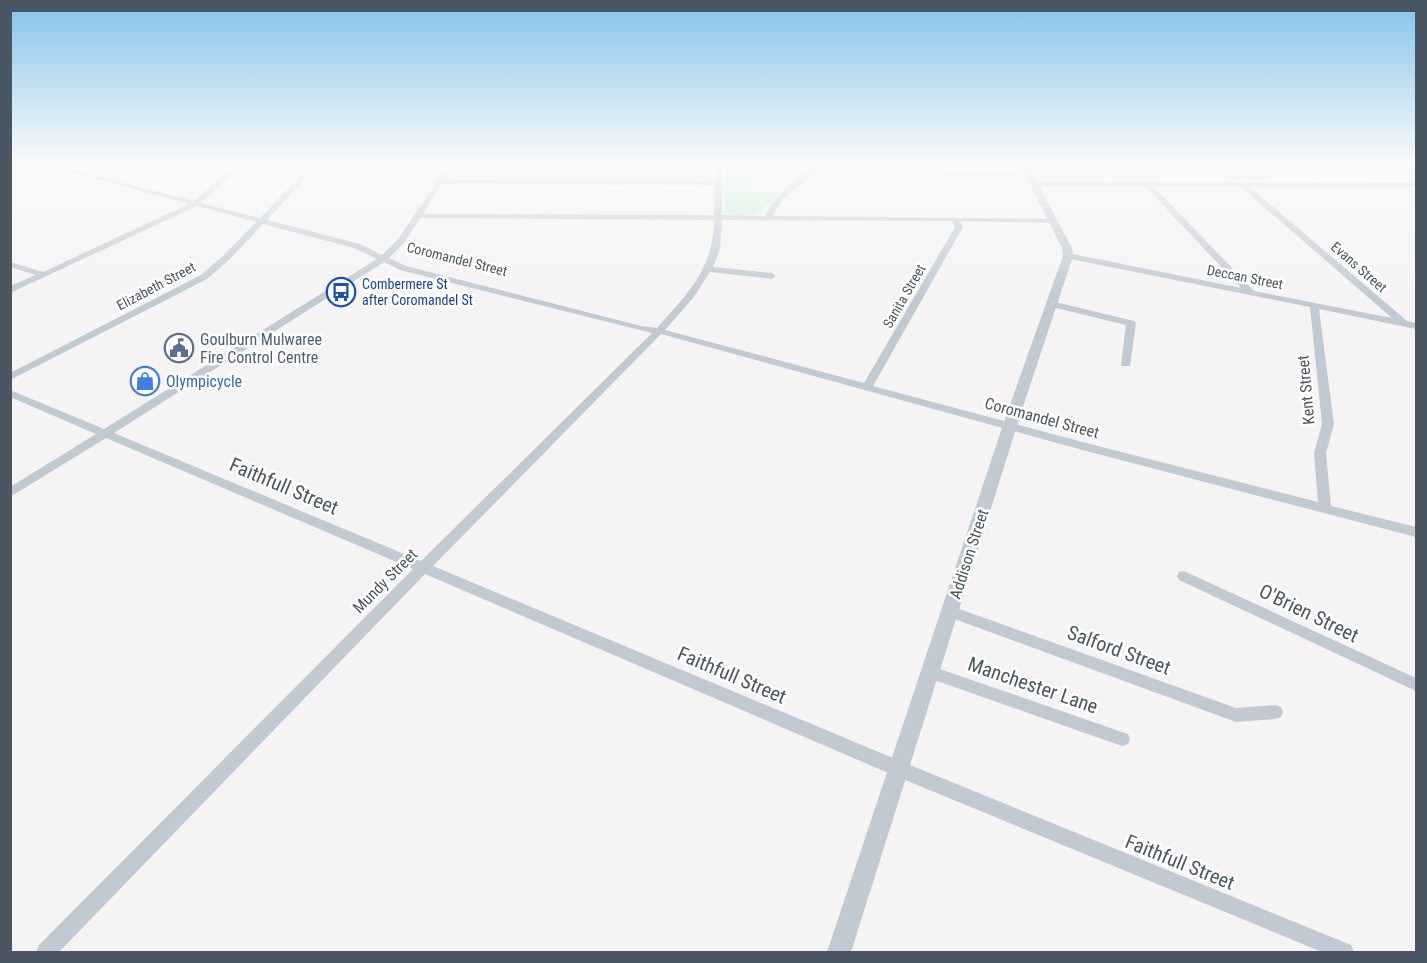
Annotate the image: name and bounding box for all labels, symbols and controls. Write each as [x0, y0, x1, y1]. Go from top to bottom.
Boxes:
street label: Evans Street [1328, 238, 1390, 296]
street label: Coromandel Street [405, 239, 509, 279]
street label: Elizabeth Street [114, 259, 198, 313]
street label: Sanita Street [879, 261, 929, 331]
street label: Deccan Street [1206, 262, 1284, 292]
bus stop icon: Combermere St after Coromandel St [325, 276, 357, 308]
place label: Combermere St after Coromandel St [362, 276, 473, 308]
place label: Goulburn Mulwaree Fire Control Centre [200, 330, 322, 367]
public building icon: Goulburn Mulwaree Fire Control Centre [163, 332, 195, 364]
street label: Kent Street [1293, 354, 1319, 426]
shop icon: Olympicycle [129, 365, 161, 397]
place label: Olympicycle [166, 372, 242, 391]
street label: Coromandel Street [983, 394, 1102, 442]
street label: Faithfull Street [226, 452, 342, 520]
street label: Addison Street [946, 507, 992, 601]
street label: Mundy Street [349, 545, 421, 617]
street label: O'Brien Street [1255, 579, 1363, 647]
street label: Salford Street [1064, 620, 1174, 680]
street label: Faithfull Street [674, 641, 790, 709]
street label: Manchester Lane [965, 652, 1101, 718]
street label: Faithfull Street [1122, 829, 1238, 895]

